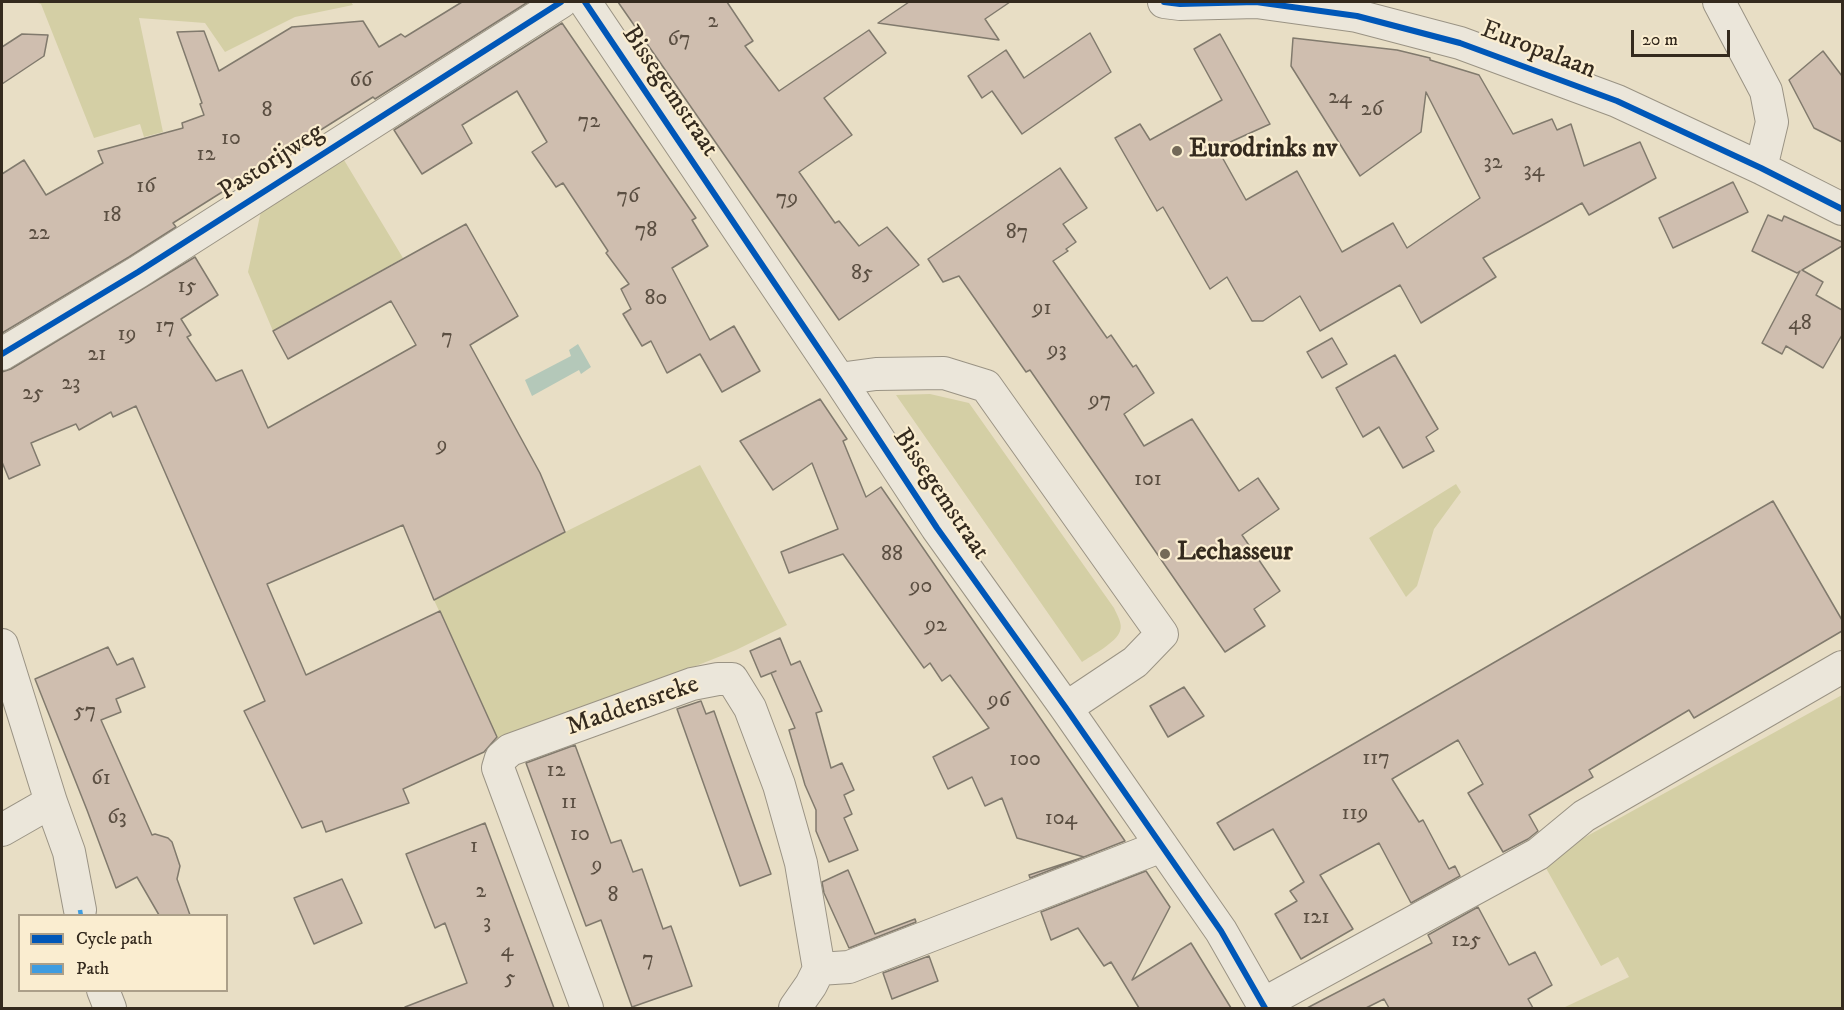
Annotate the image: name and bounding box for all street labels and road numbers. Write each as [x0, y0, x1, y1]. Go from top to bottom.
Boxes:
street label: Europalaan [1476, 15, 1600, 87]
street label: Bissegemstraat [614, 21, 724, 163]
street label: Pastorijweg [214, 118, 330, 208]
street label: Bissegemstraat [885, 424, 995, 566]
street label: Maddensreke [563, 670, 703, 744]

